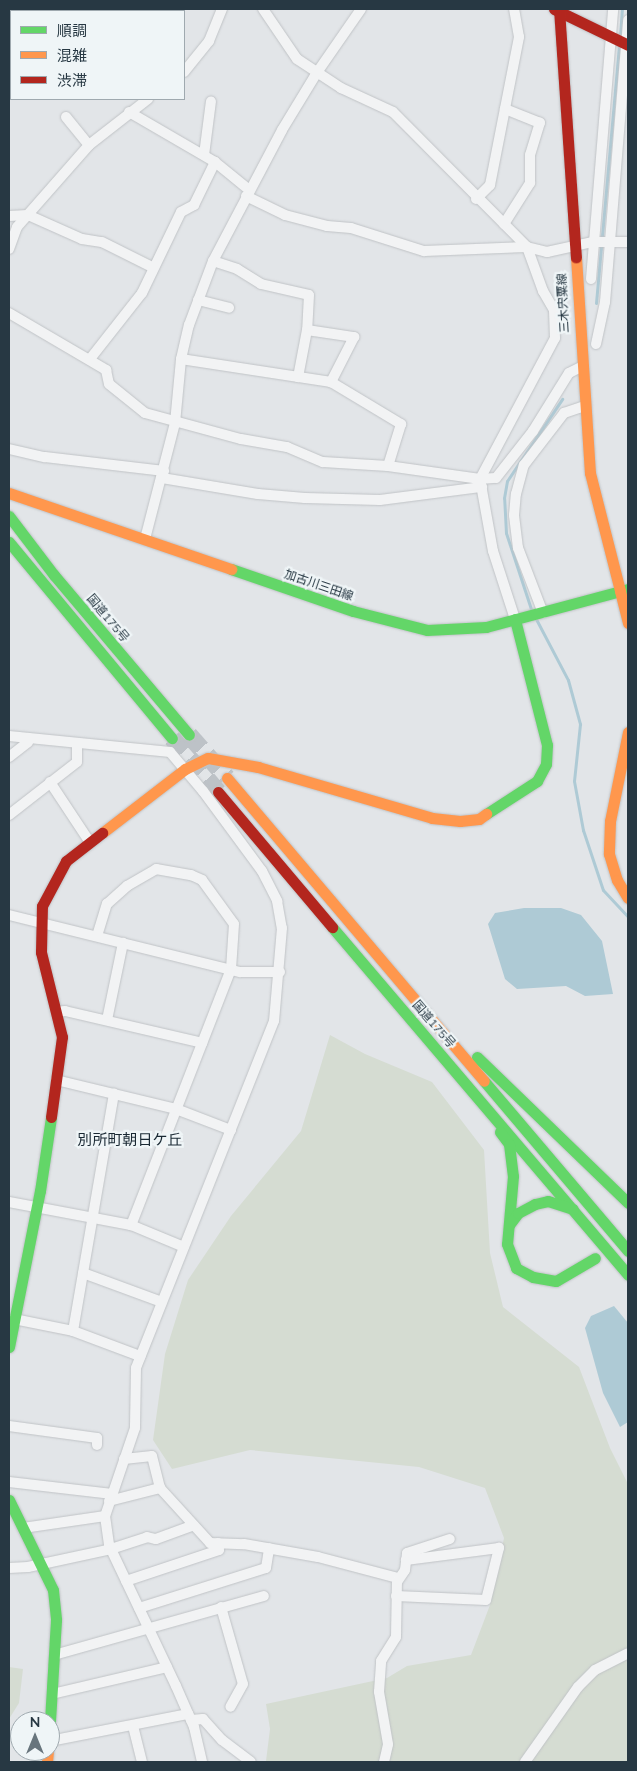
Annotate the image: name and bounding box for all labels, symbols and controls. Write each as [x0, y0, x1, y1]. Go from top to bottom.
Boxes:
legend [10, 10, 185, 100]
text: 順調 [57, 21, 87, 40]
text: 混雑 [57, 46, 87, 65]
text: 渋滞 [57, 71, 87, 90]
street label: 三木宍粟線 [554, 273, 572, 333]
street label: 加古川三田線 [283, 566, 355, 604]
street label: 国道175号 [84, 591, 132, 645]
street label: 国道175号 [410, 998, 458, 1050]
district label: 別所町朝日ケ丘 [78, 1131, 182, 1149]
north arrow [10, 1711, 60, 1761]
text: N [30, 1713, 40, 1731]

